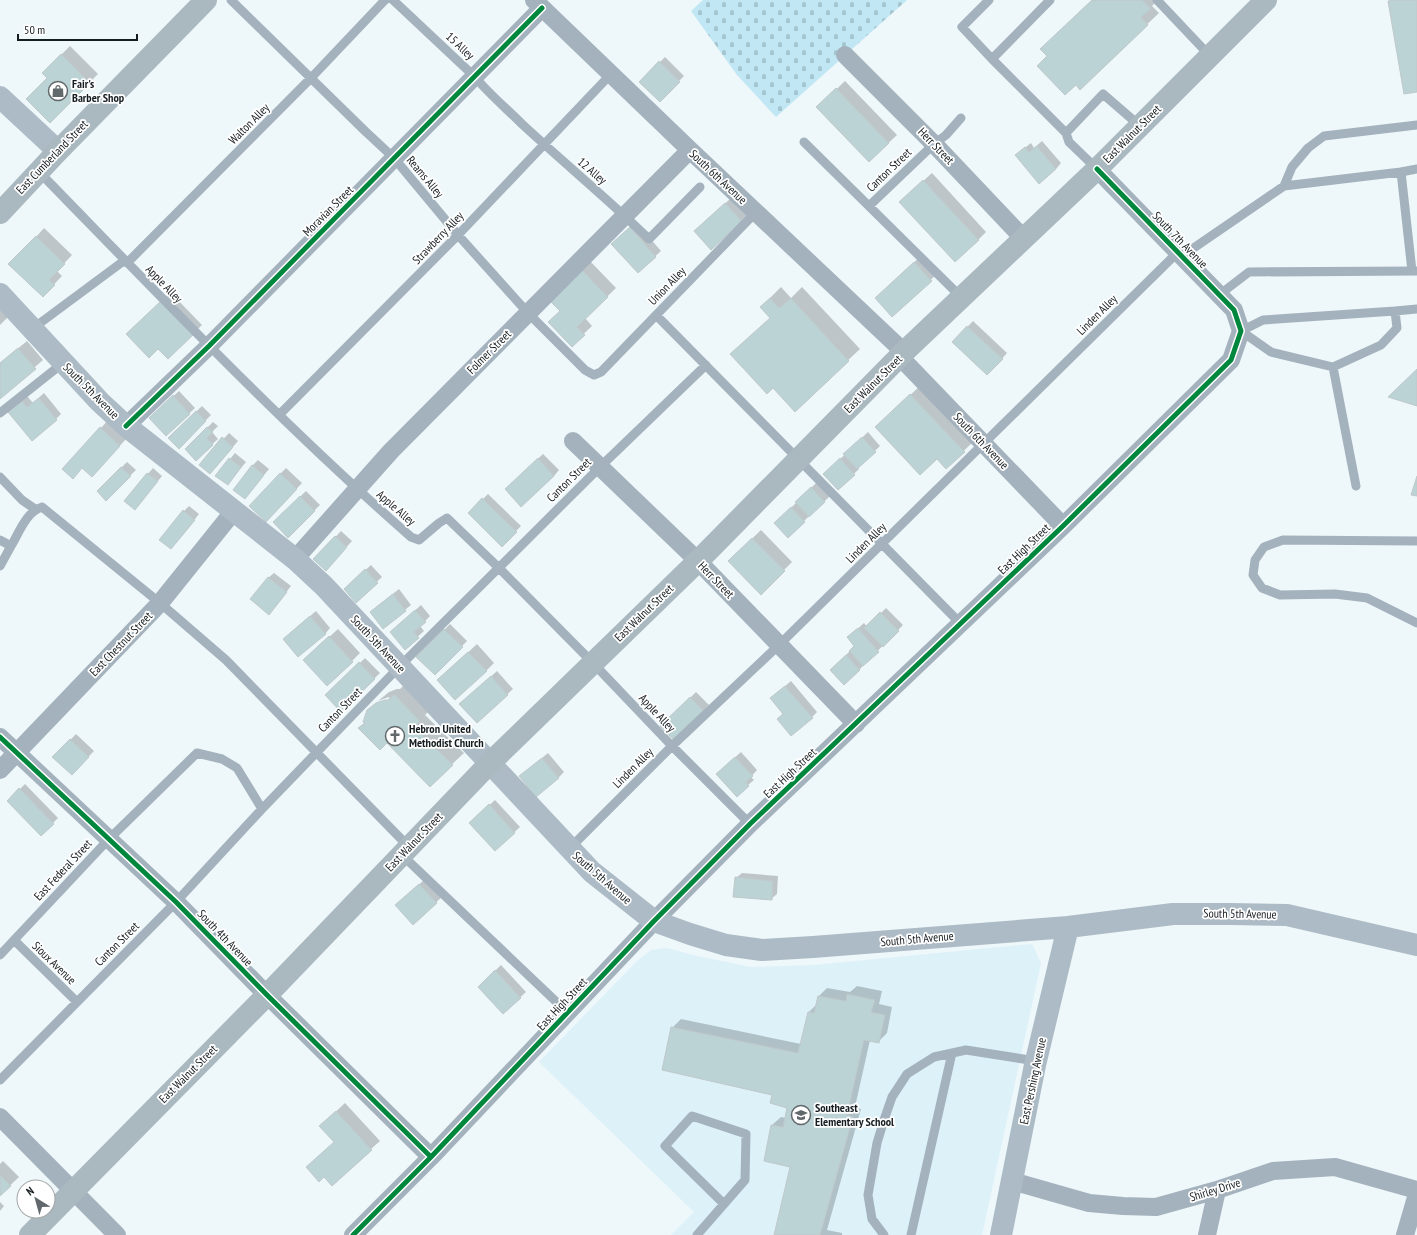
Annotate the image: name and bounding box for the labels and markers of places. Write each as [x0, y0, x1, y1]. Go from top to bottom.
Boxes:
place label: Fair's Barber Shop [72, 76, 125, 105]
shop icon: Fair's Barber Shop [47, 80, 69, 102]
place label: Hebron United Methodist Church [409, 721, 484, 750]
church icon: Hebron United Methodist Church [384, 725, 406, 747]
place label: Southeast Elementary School [815, 1100, 894, 1129]
school or university icon: Southeast Elementary School [790, 1104, 812, 1126]

